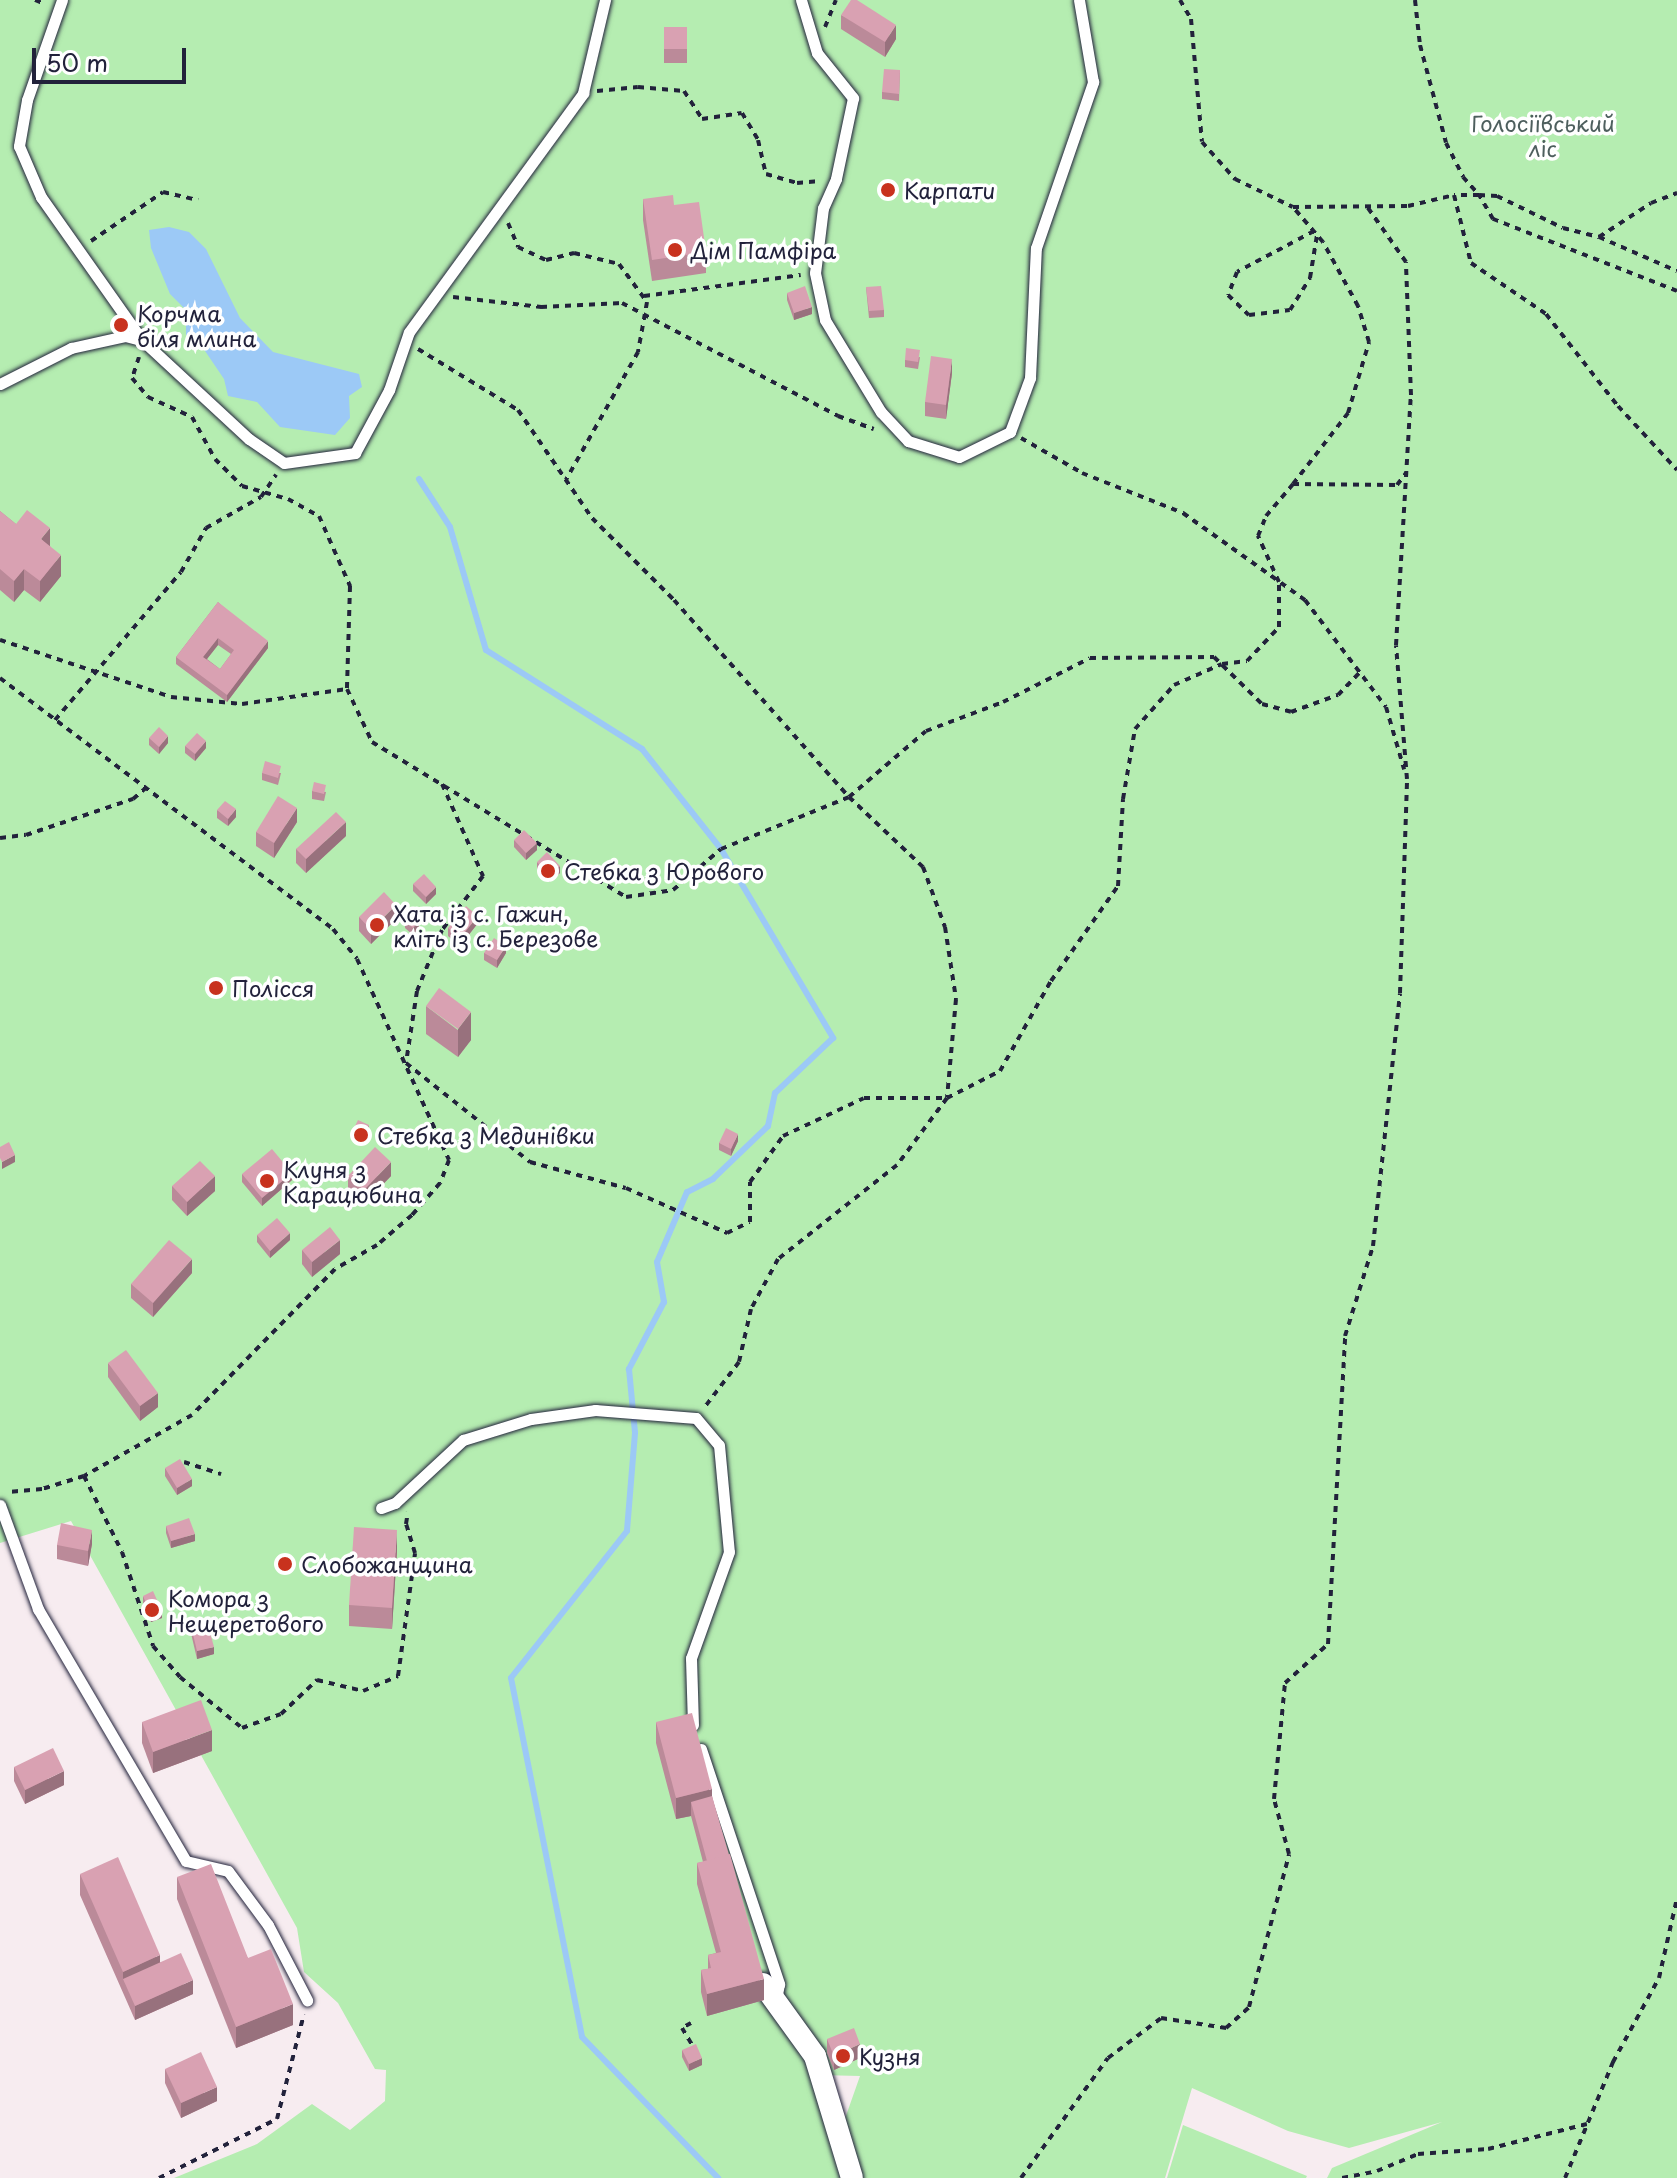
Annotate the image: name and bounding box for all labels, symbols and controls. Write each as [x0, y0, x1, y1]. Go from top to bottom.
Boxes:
scale bar [36, 32, 190, 82]
text: 50 m [46, 44, 108, 80]
park label: Голосіївський ліс [1471, 109, 1615, 160]
place label: Карпати [904, 177, 996, 203]
marker: Карпати [879, 181, 897, 199]
place label: Дім Памфіра [691, 237, 838, 263]
marker: Дім Памфіра [666, 241, 684, 259]
place label: Корчма біля млина [137, 299, 256, 350]
marker: Корчма біля млина [112, 316, 130, 334]
place label: Стебка з Юрового [564, 858, 765, 884]
marker: Стебка з Юрового [539, 862, 557, 880]
place label: Хата із с. Гажин, кліть із с. Березове [393, 899, 601, 950]
marker: Хата із с. Гажин, кліть із с. Березове [368, 916, 386, 934]
place label: Полісся [232, 975, 314, 1001]
marker: Полісся [207, 979, 225, 997]
place label: Стебка з Мединівки [377, 1122, 596, 1148]
marker: Стебка з Мединівки [352, 1126, 370, 1144]
place label: Клуня з Карацюбина [283, 1155, 422, 1206]
marker: Клуня з Карацюбина [258, 1172, 276, 1190]
place label: Слобожанщина [301, 1551, 472, 1577]
marker: Слобожанщина [276, 1555, 294, 1573]
place label: Комора з Нещеретового [168, 1584, 324, 1636]
marker: Комора з Нещеретового [143, 1601, 161, 1619]
place label: Кузня [859, 2043, 921, 2069]
marker: Кузня [834, 2047, 852, 2065]

